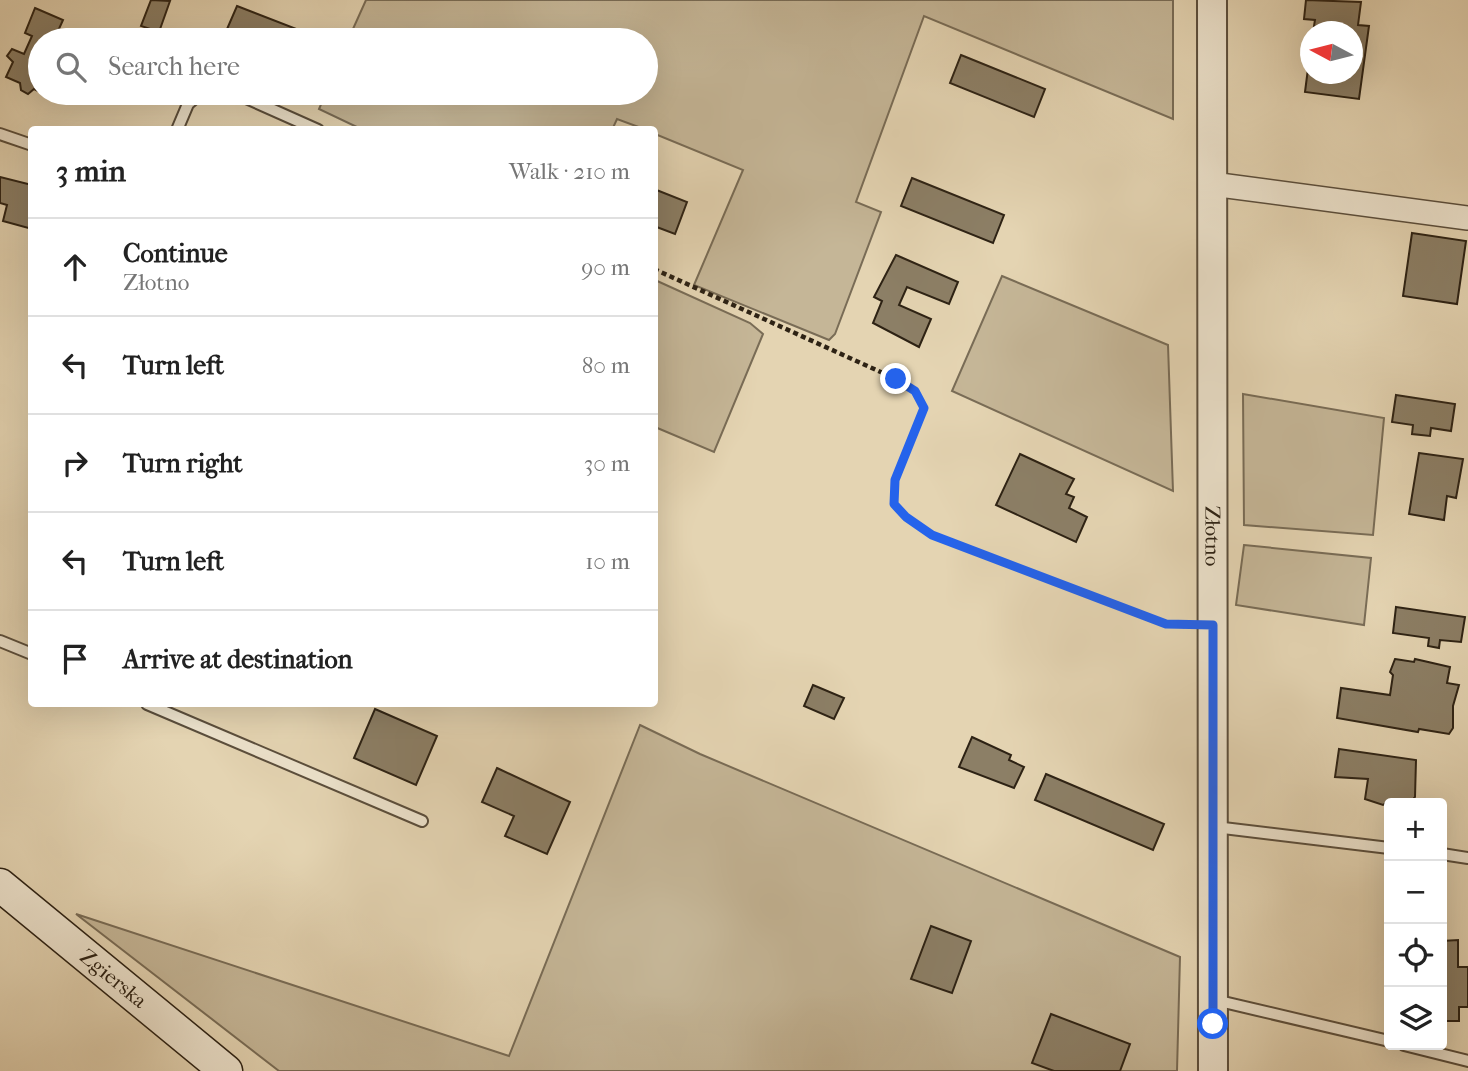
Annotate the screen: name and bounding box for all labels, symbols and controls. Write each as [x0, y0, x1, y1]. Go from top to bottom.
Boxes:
north arrow [1300, 21, 1363, 84]
search box [28, 28, 658, 105]
icon: search [52, 48, 90, 86]
text: Search here [108, 51, 240, 82]
text: 3 min [56, 154, 126, 189]
text: Walk · 210 m [509, 158, 630, 185]
text: Continue [123, 238, 228, 269]
icon: ahead [56, 248, 94, 286]
text: 90 m [581, 254, 630, 281]
text: Złotno [123, 269, 189, 296]
icon: left [56, 346, 94, 384]
text: Turn left [123, 350, 224, 381]
text: 80 m [582, 352, 630, 379]
route end [880, 363, 911, 394]
icon: right [56, 444, 94, 482]
text: Turn right [123, 448, 243, 479]
text: 30 m [584, 450, 630, 477]
street label: Złotno [1200, 506, 1225, 566]
icon: left [56, 542, 94, 580]
text: Turn left [123, 546, 224, 577]
text: 10 m [585, 548, 630, 575]
icon: arrive [56, 640, 94, 678]
text: Arrive at destination [123, 644, 353, 675]
map controls [1384, 798, 1447, 1050]
button: + [1384, 798, 1447, 861]
button: − [1384, 861, 1447, 924]
button: locate [1384, 924, 1447, 987]
street label: Zgierska [75, 944, 152, 1013]
button: layers [1384, 987, 1447, 1050]
route start [1197, 1008, 1228, 1039]

